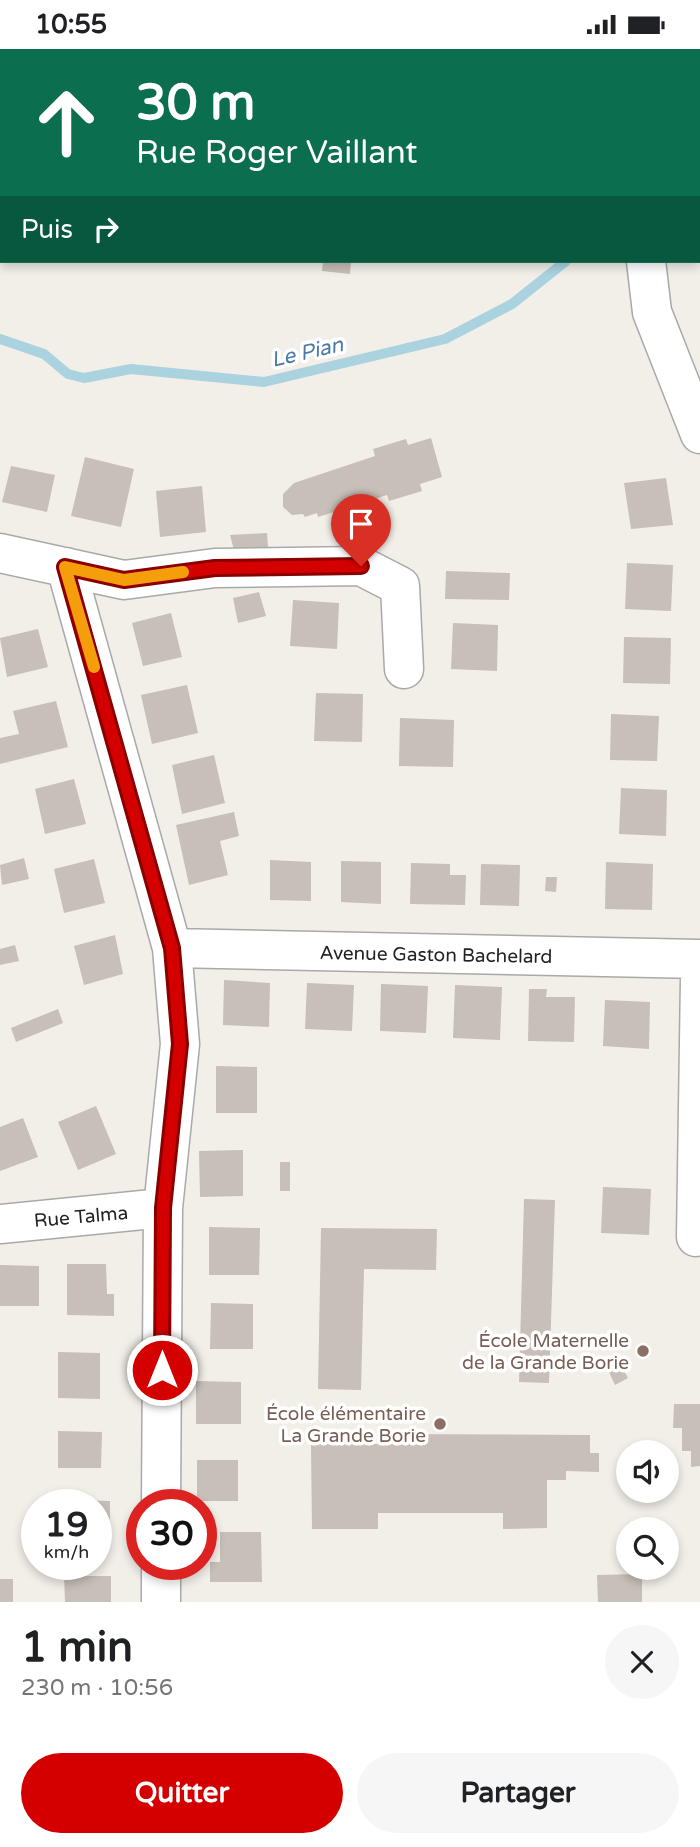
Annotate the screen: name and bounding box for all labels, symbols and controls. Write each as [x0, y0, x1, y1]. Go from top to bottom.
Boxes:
text: 10:55 [35, 9, 107, 40]
text: 30 m [136, 74, 255, 133]
icon: ahead [21, 77, 112, 168]
text: Rue Roger Vaillant [136, 134, 417, 172]
icon: right [87, 210, 125, 248]
text: Puis [21, 214, 73, 245]
water label: Le Pian [269, 332, 347, 373]
pin [331, 494, 391, 566]
icon: arrive [342, 505, 380, 543]
street label: Avenue Gaston Bachelard [319, 942, 553, 968]
street label: Rue Talma [33, 1202, 129, 1232]
place label: École Maternelle de la Grande Borie [462, 1330, 629, 1374]
position arrow [125, 1333, 199, 1407]
marker: École Maternelle de la Grande Borie [635, 1343, 651, 1359]
place label: École élémentaire La Grande Borie [266, 1403, 426, 1447]
marker: École élémentaire La Grande Borie [432, 1416, 448, 1432]
map controls [616, 1440, 679, 1580]
button: sound [616, 1440, 679, 1503]
speed limit sign: 30 [126, 1489, 217, 1580]
text: 19 [45, 1504, 88, 1546]
button: search [616, 1517, 679, 1580]
text: km/h [44, 1541, 89, 1563]
text: 1 min [21, 1622, 133, 1673]
button: close [605, 1625, 679, 1699]
text: 230 m · 10:56 [21, 1674, 173, 1702]
button: Quitter [21, 1753, 343, 1833]
button: Partager [357, 1753, 679, 1833]

